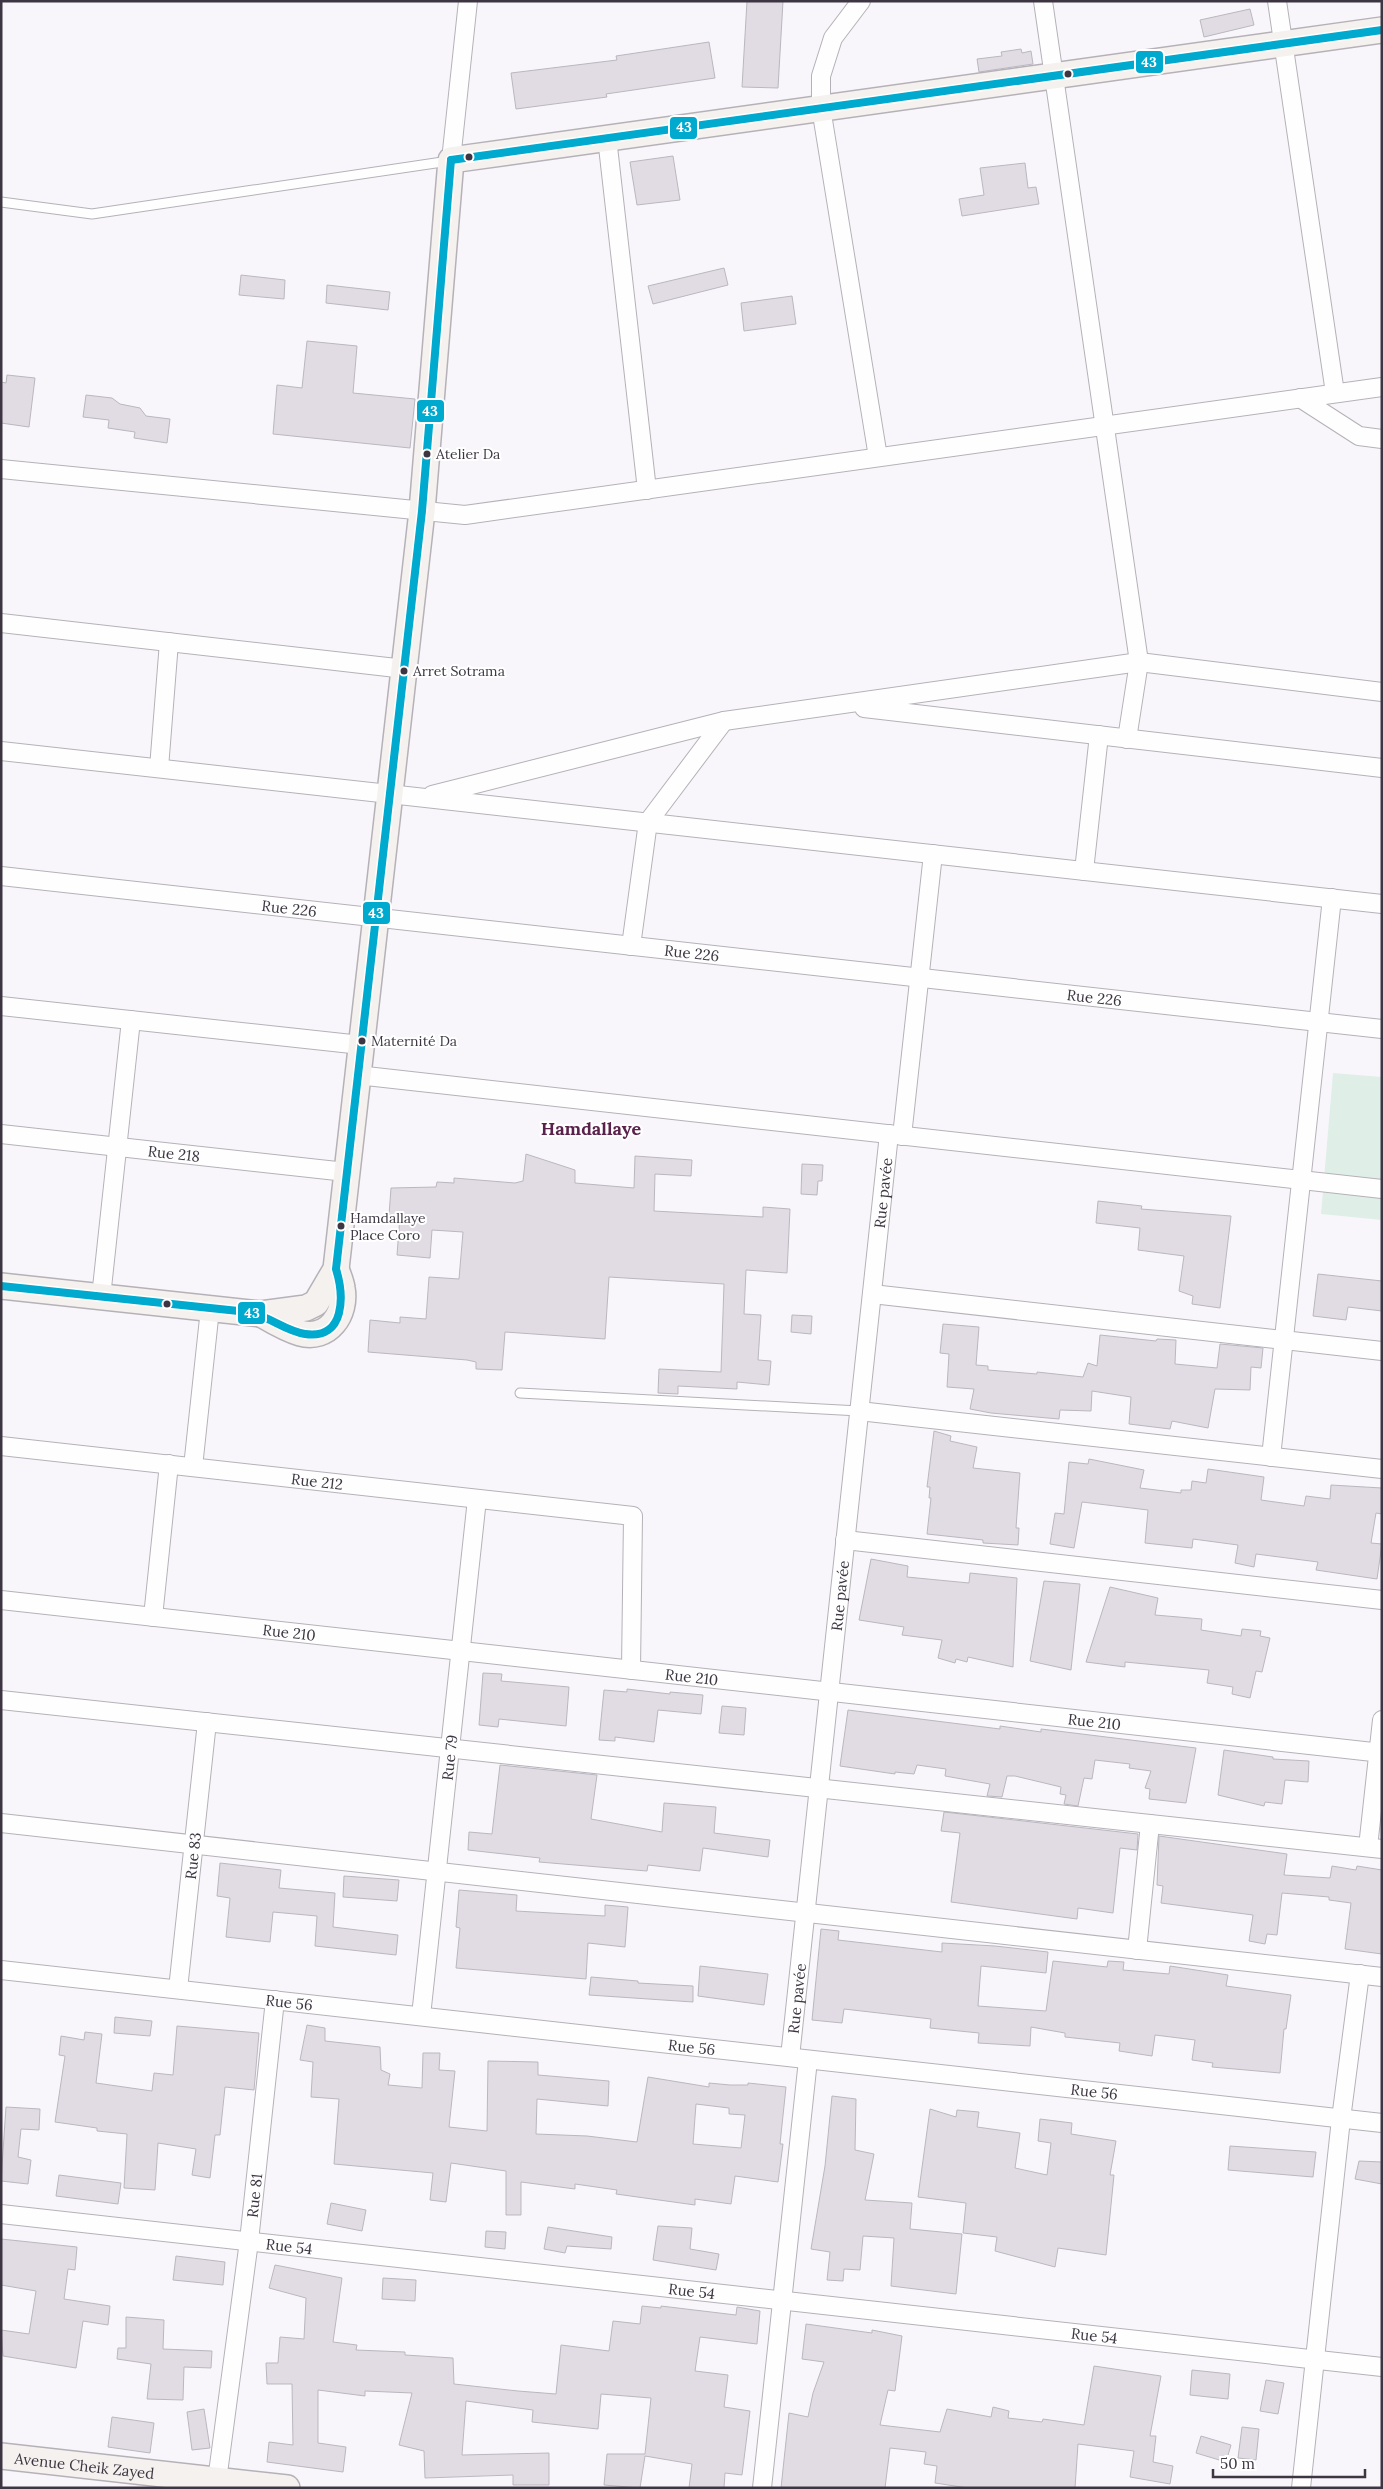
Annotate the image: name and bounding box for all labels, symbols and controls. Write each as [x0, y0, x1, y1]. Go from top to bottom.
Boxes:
line badge: 43 [1135, 50, 1164, 74]
text: 43 [1141, 53, 1157, 71]
unlabelled marker [1063, 69, 1073, 79]
line badge: 43 [669, 116, 698, 140]
text: 43 [676, 118, 692, 136]
unlabelled marker [464, 152, 474, 162]
line badge: 43 [416, 399, 445, 423]
text: 43 [422, 402, 438, 420]
place label: Atelier Da [435, 445, 500, 463]
marker: Atelier Da [422, 449, 432, 459]
place label: Arret Sotrama [412, 662, 505, 680]
marker: Arret Sotrama [399, 666, 409, 676]
street label: Rue 226 [261, 895, 318, 920]
line badge: 43 [362, 901, 391, 925]
text: 43 [368, 904, 384, 922]
street label: Rue 226 [663, 940, 720, 965]
street label: Rue 226 [1066, 985, 1123, 1010]
place label: Maternité Da [371, 1032, 457, 1050]
marker: Maternité Da [357, 1036, 367, 1046]
district label: Hamdallaye [541, 1117, 641, 1140]
street label: Rue 218 [147, 1141, 201, 1165]
street label: Rue pavée [869, 1157, 896, 1229]
place label: Hamdallaye Place Coro [350, 1209, 426, 1244]
marker: Hamdallaye Place Coro [336, 1221, 346, 1231]
unlabelled marker [162, 1299, 172, 1309]
line badge: 43 [237, 1301, 266, 1325]
text: 43 [244, 1304, 260, 1322]
street label: Rue 212 [290, 1469, 344, 1493]
street label: Rue pavée [826, 1559, 853, 1632]
street label: Rue 210 [262, 1620, 317, 1644]
street label: Rue 210 [664, 1664, 719, 1689]
street label: Rue 210 [1067, 1709, 1122, 1734]
street label: Rue 79 [437, 1734, 461, 1781]
street label: Rue 83 [180, 1831, 204, 1880]
street label: Rue pavée [783, 1962, 810, 2035]
street label: Rue 56 [265, 1990, 314, 2014]
street label: Rue 56 [667, 2034, 716, 2059]
street label: Rue 56 [1070, 2079, 1119, 2103]
street label: Rue 81 [242, 2172, 266, 2219]
street label: Rue 54 [265, 2234, 314, 2258]
street label: Rue 54 [667, 2279, 716, 2303]
street label: Rue 54 [1070, 2323, 1119, 2347]
scale bar [1213, 2446, 1366, 2478]
street label: Avenue Cheik Zayed [13, 2448, 155, 2483]
text: 50 m [1220, 2454, 1255, 2473]

